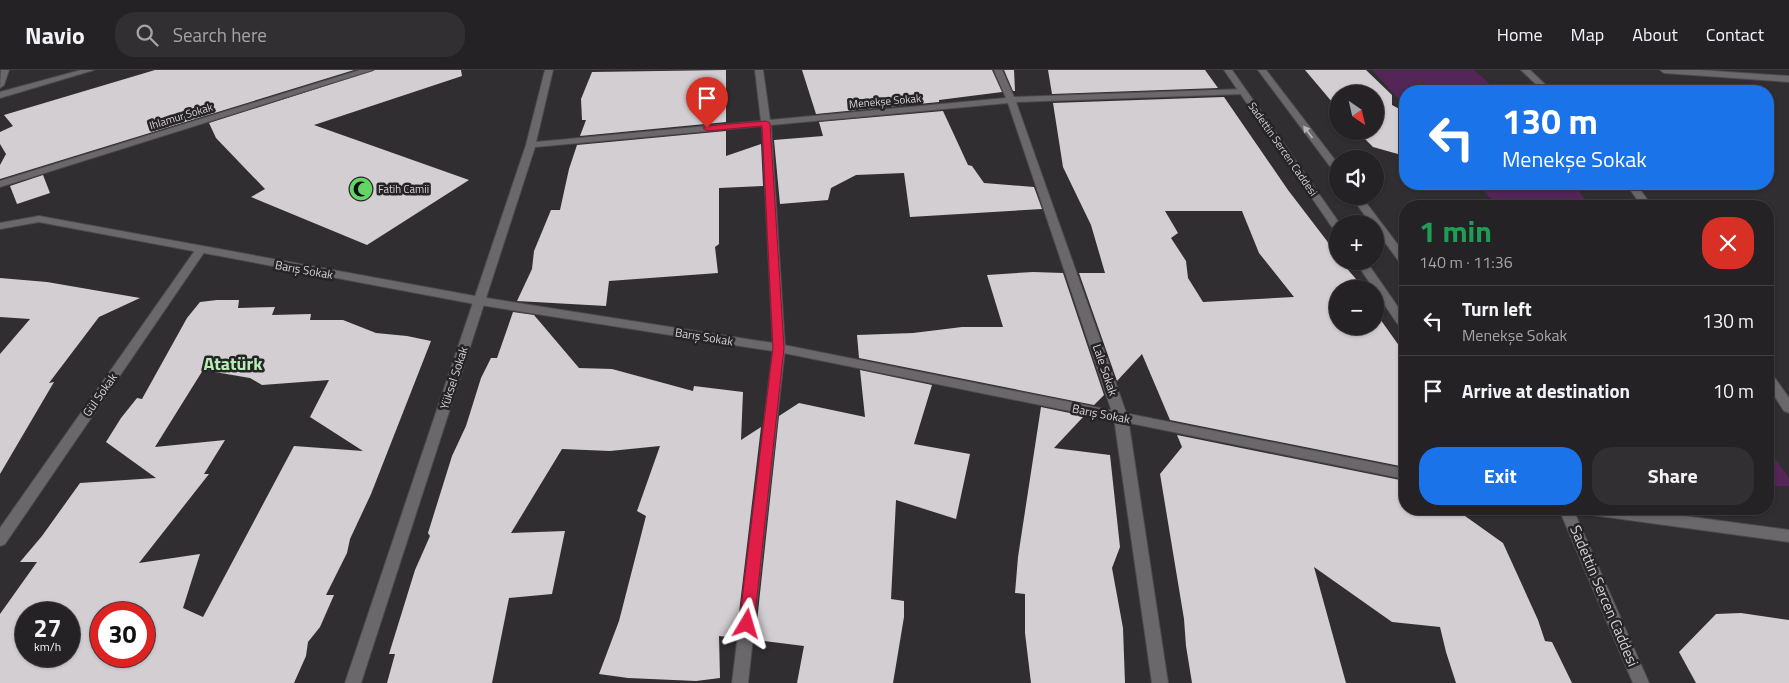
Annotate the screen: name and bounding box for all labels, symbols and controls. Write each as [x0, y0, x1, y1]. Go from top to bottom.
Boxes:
search box [115, 12, 465, 57]
text: Navio [25, 17, 85, 53]
text: Search here [173, 20, 267, 49]
icon: search [133, 21, 161, 49]
text: Home [1497, 21, 1543, 48]
text: Map [1571, 21, 1604, 48]
text: About [1632, 21, 1678, 48]
text: Contact [1706, 21, 1764, 48]
pin [686, 77, 728, 128]
icon: arrive [693, 84, 721, 112]
north arrow [1329, 85, 1384, 140]
map controls [1329, 85, 1384, 335]
street label: Menekşe Sokak [848, 90, 922, 112]
text: 130 m [1502, 94, 1598, 148]
street label: Ihlamur Sokak [147, 99, 215, 133]
street label: Sadettin Sercen Caddesi [1245, 99, 1321, 199]
icon: left [1419, 105, 1484, 170]
one-way arrow [1303, 126, 1314, 139]
text: Menekşe Sokak [1502, 142, 1647, 176]
button: sound [1329, 150, 1384, 205]
mosque icon: Fatih Camii [348, 176, 374, 202]
place label: Fatih Camii [378, 181, 429, 197]
text: 1 min [1419, 208, 1492, 254]
button: + [1329, 215, 1384, 270]
button: close [1702, 217, 1754, 269]
text: 140 m · 11:36 [1419, 250, 1513, 274]
street label: Barış Sokak [274, 255, 335, 284]
button: − [1329, 280, 1384, 335]
text: Turn left [1462, 294, 1532, 323]
text: 130 m [1702, 306, 1754, 335]
icon: left [1419, 307, 1447, 335]
street label: Barış Sokak [674, 323, 735, 351]
text: Menekşe Sokak [1462, 323, 1567, 347]
street label: Lale Sokak [1088, 341, 1123, 398]
street label: Yüksel Sokak [434, 344, 473, 412]
district label: Atatürk [204, 350, 263, 377]
street label: Gül Sokak [78, 369, 122, 420]
text: Arrive at destination [1462, 376, 1630, 405]
text: 10 m [1713, 376, 1754, 405]
icon: arrive [1419, 377, 1447, 405]
street label: Barış Sokak [1070, 399, 1132, 428]
button: Exit [1419, 447, 1582, 505]
button: Share [1592, 447, 1754, 505]
street label: Sadettin Sercen Caddesi [1564, 521, 1645, 670]
position arrow [720, 597, 772, 649]
speed limit sign: 30 [90, 602, 155, 667]
text: 27 [33, 609, 62, 647]
text: km/h [34, 637, 61, 656]

